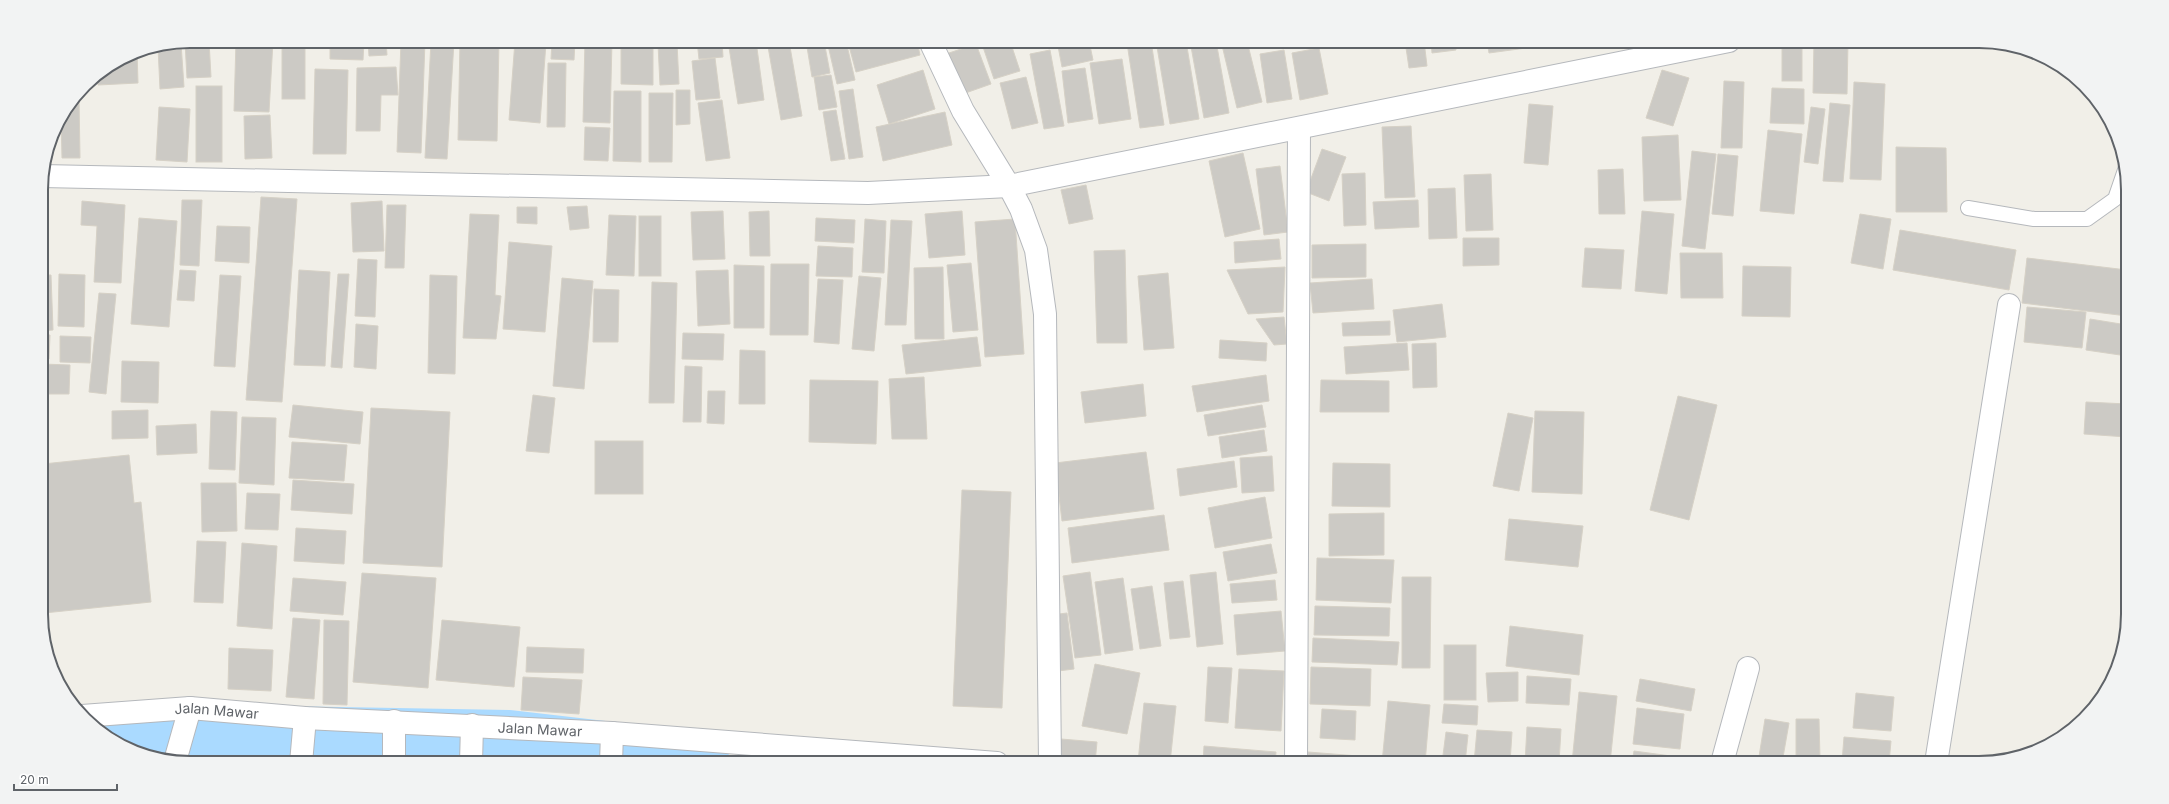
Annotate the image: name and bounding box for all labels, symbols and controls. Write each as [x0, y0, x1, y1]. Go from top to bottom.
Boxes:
street label: Jalan Mawar [174, 699, 259, 722]
street label: Jalan Mawar [497, 718, 583, 740]
scale bar [14, 766, 117, 792]
text: 20 m [20, 772, 49, 787]

